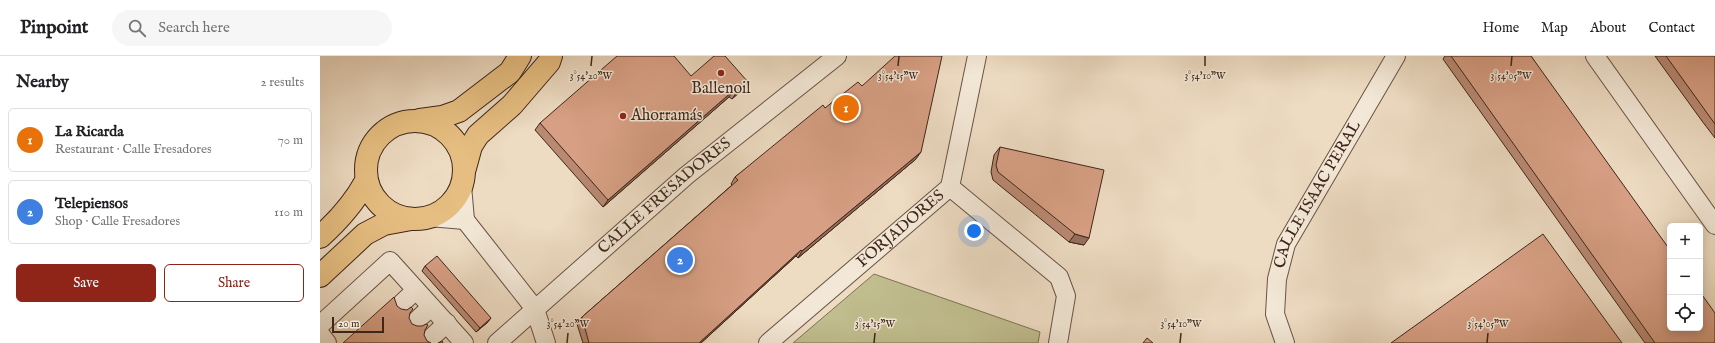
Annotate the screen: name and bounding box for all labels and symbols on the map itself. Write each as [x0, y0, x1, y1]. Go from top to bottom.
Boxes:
marker: Ballenoil [716, 68, 726, 78]
text: 3°54'20"W [570, 70, 613, 83]
text: 3°54'15"W [878, 70, 918, 83]
text: 3°54'10"W [1184, 70, 1226, 83]
text: 3°54'05"W [1490, 70, 1532, 83]
place label: Ballenoil [691, 79, 751, 99]
pin: 1 [833, 93, 859, 123]
place label: Ahorramás [630, 106, 703, 126]
marker: Ahorramás [618, 111, 628, 121]
street label: CALLE ISAAC PERAL [1270, 117, 1366, 270]
street label: CALLE FRESADORES [594, 134, 736, 259]
street label: FORJADORES [853, 186, 949, 272]
your location [964, 221, 984, 241]
pin: 2 [667, 245, 693, 275]
scale bar [332, 315, 384, 334]
text: 3°54'20"W [547, 318, 590, 331]
text: 3°54'15"W [855, 318, 895, 331]
text: 3°54'10"W [1160, 318, 1202, 331]
text: 3°54'05"W [1467, 318, 1509, 331]

